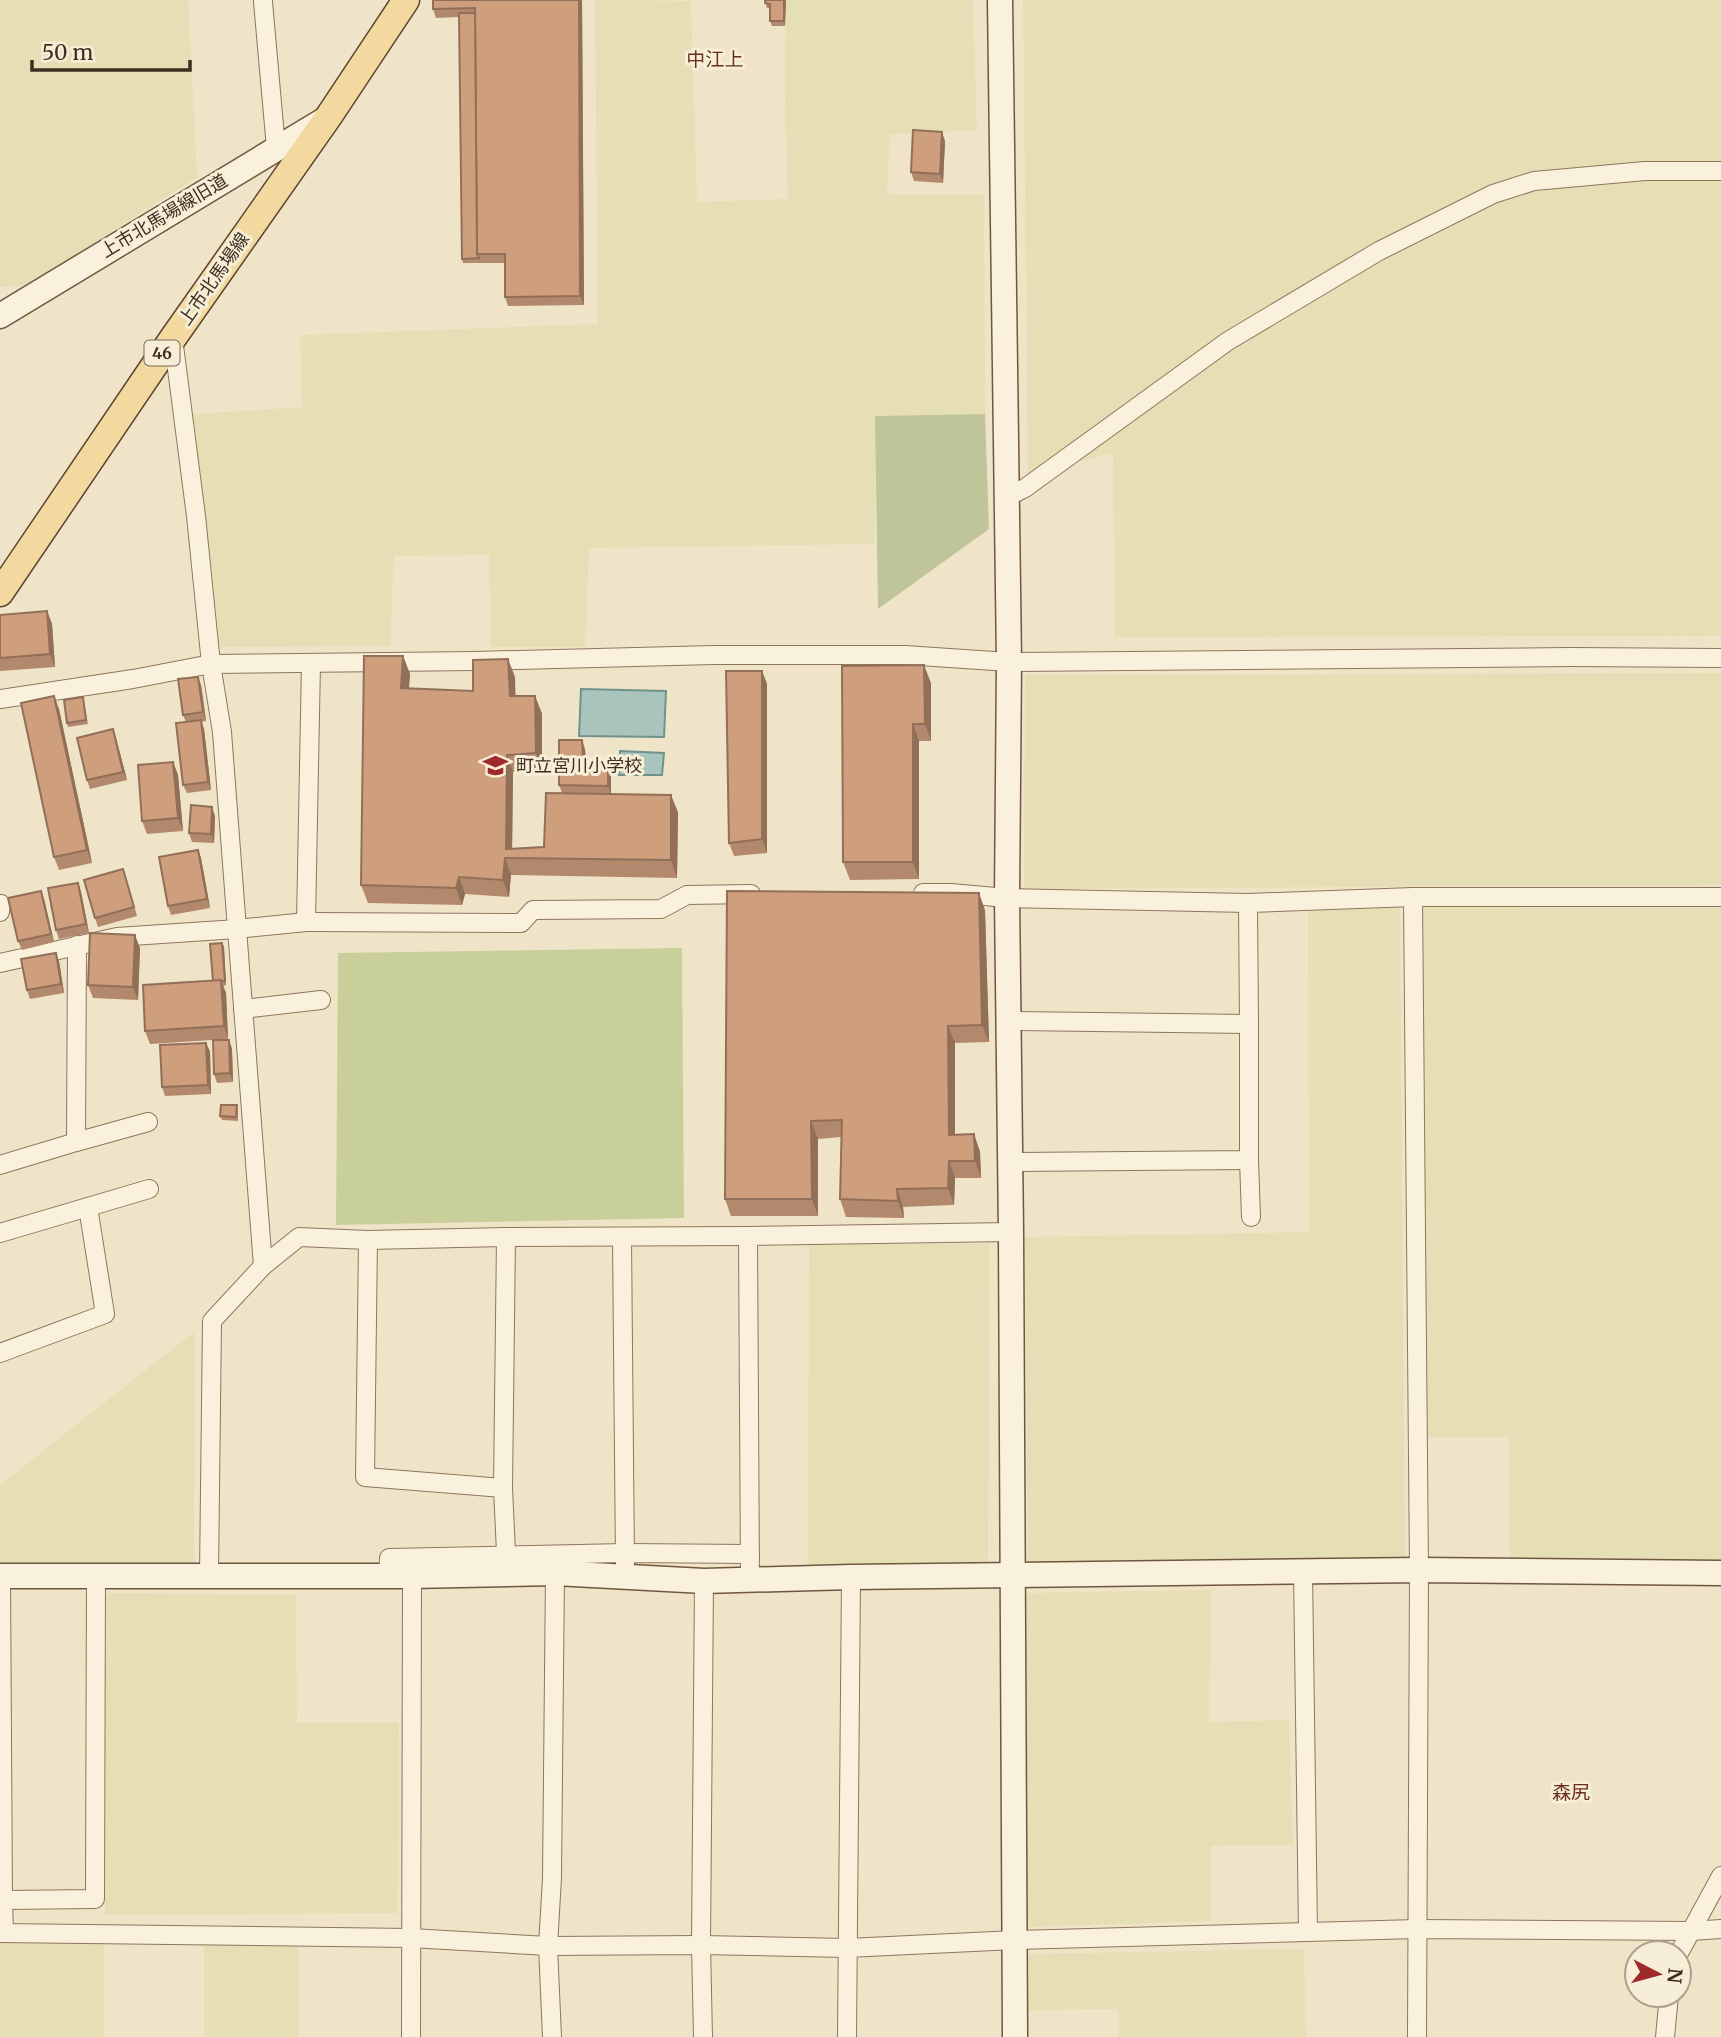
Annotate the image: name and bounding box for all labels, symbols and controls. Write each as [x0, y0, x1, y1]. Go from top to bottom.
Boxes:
scale bar [32, 28, 189, 72]
text: 50 m [42, 39, 93, 66]
district label: 中江上 [686, 47, 744, 71]
street label: 上市北馬場線旧道 [96, 169, 231, 263]
street label: 上市北馬場線 [173, 228, 254, 330]
road number: 46 [144, 340, 180, 366]
school or university icon: 町立宮川小学校 [482, 752, 510, 780]
place label: 町立宮川小学校 [516, 754, 642, 777]
district label: 森尻 [1552, 1780, 1590, 1804]
north arrow [1623, 1939, 1693, 2009]
text: N [1662, 1967, 1688, 1984]

